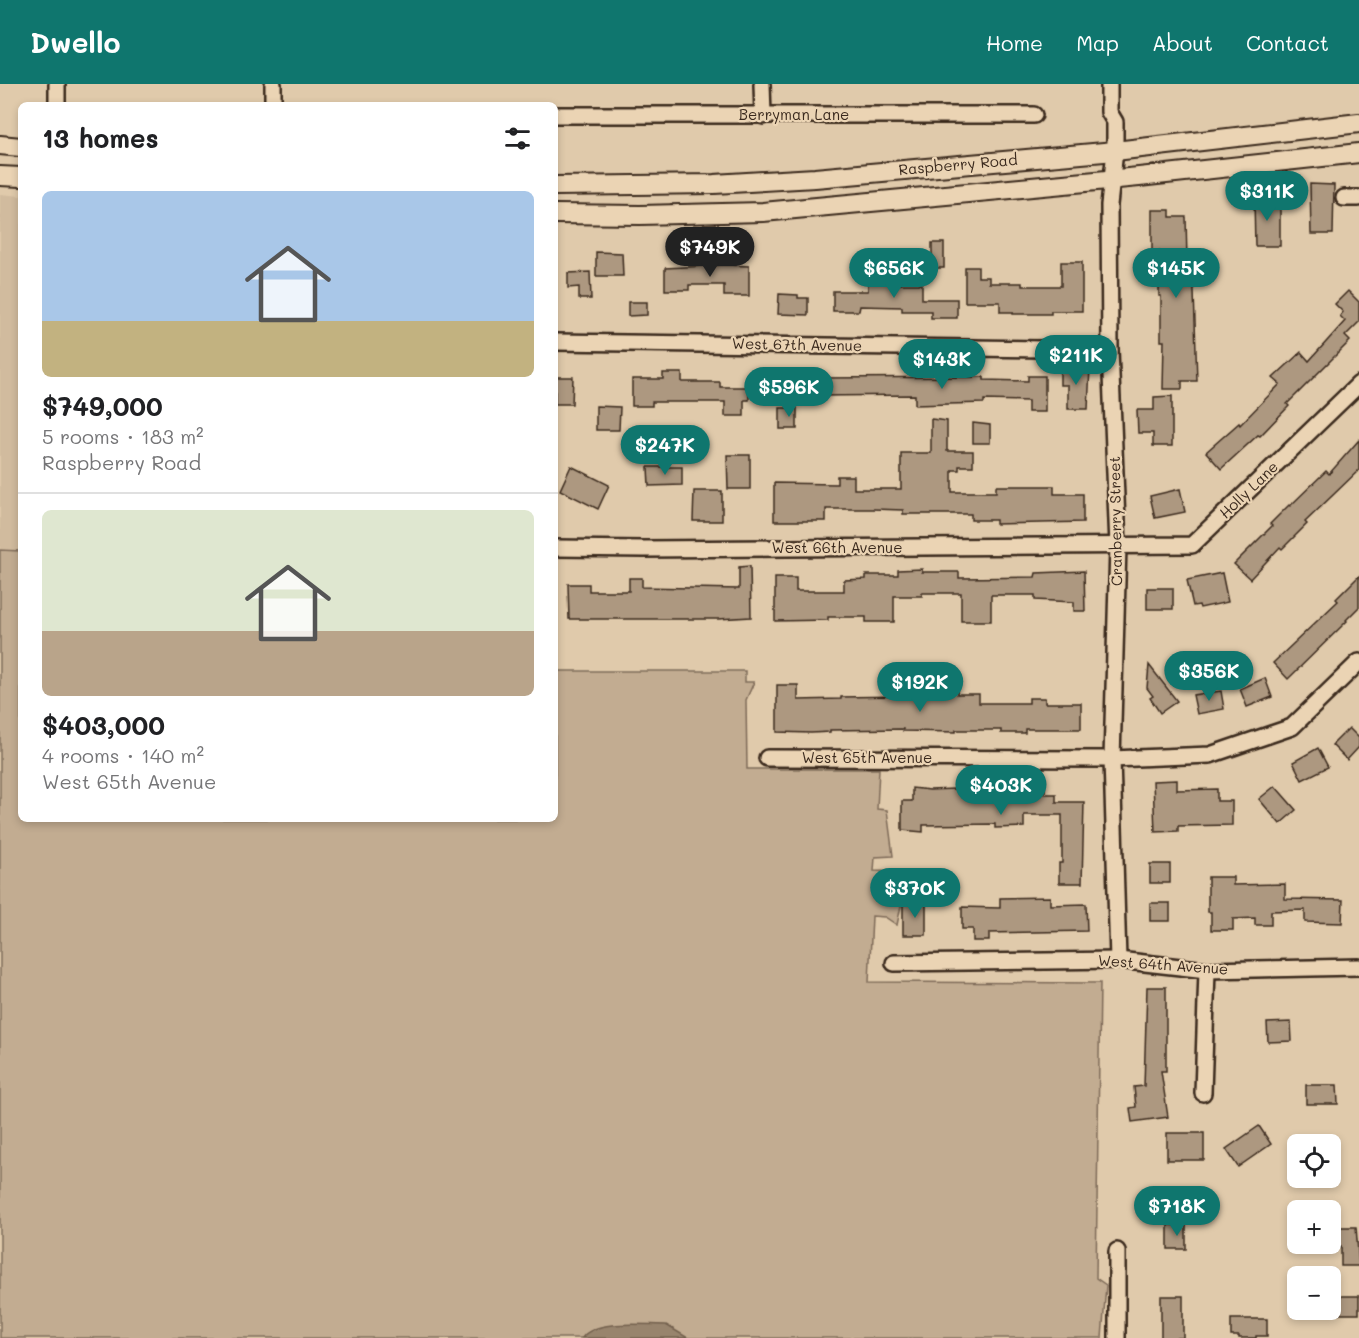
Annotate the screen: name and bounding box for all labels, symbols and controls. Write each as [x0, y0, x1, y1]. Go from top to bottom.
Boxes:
text: Dwello [30, 24, 120, 60]
text: Home [986, 29, 1043, 56]
text: Map [1076, 29, 1119, 56]
text: About [1152, 29, 1213, 56]
text: Contact [1246, 29, 1329, 56]
street label: Berryman Lane [739, 104, 849, 124]
text: 13 homes [42, 121, 159, 155]
icon: filters [501, 122, 534, 155]
street label: Raspberry Road [898, 149, 1018, 179]
pin: $311K [1225, 171, 1309, 222]
text: $311K [1239, 177, 1295, 203]
pin: $749K [668, 227, 752, 278]
icon: home [234, 230, 342, 338]
text: $749K [679, 233, 741, 259]
pin: $656K [852, 248, 936, 299]
pin: $145K [1134, 248, 1218, 299]
text: $656K [863, 254, 925, 280]
text: $145K [1147, 254, 1205, 280]
street label: West 67th Avenue [732, 333, 862, 355]
pin: $211K [1034, 335, 1118, 386]
pin: $143K [900, 339, 984, 390]
text: $211K [1049, 341, 1103, 367]
text: $143K [912, 345, 972, 371]
pin: $596K [747, 367, 831, 418]
text: $596K [758, 373, 820, 399]
text: $749,000 [42, 389, 163, 423]
text: 5 rooms · 183 m² [42, 423, 204, 449]
pin: $247K [623, 425, 707, 476]
text: $247K [635, 431, 695, 457]
text: Raspberry Road [42, 449, 201, 475]
street label: Cranberry Street [1104, 456, 1126, 586]
street label: Holly Lane [1215, 456, 1282, 522]
street label: West 66th Avenue [771, 537, 903, 557]
icon: home [234, 549, 342, 657]
pin: $356K [1167, 651, 1251, 702]
text: $356K [1178, 657, 1240, 683]
pin: $192K [878, 662, 962, 713]
text: $192K [891, 668, 949, 694]
text: $403,000 [42, 708, 165, 742]
text: 4 rooms · 140 m² [42, 742, 204, 768]
street label: West 65th Avenue [802, 747, 932, 767]
pin: $403K [959, 765, 1043, 816]
text: West 65th Avenue [42, 768, 216, 794]
text: $403K [969, 771, 1033, 797]
pin: $370K [873, 868, 957, 919]
text: $370K [884, 874, 946, 900]
street label: West 64th Avenue [1097, 949, 1229, 979]
map controls [1287, 1134, 1341, 1320]
button: locate [1287, 1134, 1341, 1188]
pin: $718K [1135, 1186, 1219, 1237]
text: $718K [1148, 1192, 1206, 1218]
button: + [1287, 1200, 1341, 1254]
button: − [1287, 1266, 1341, 1320]

